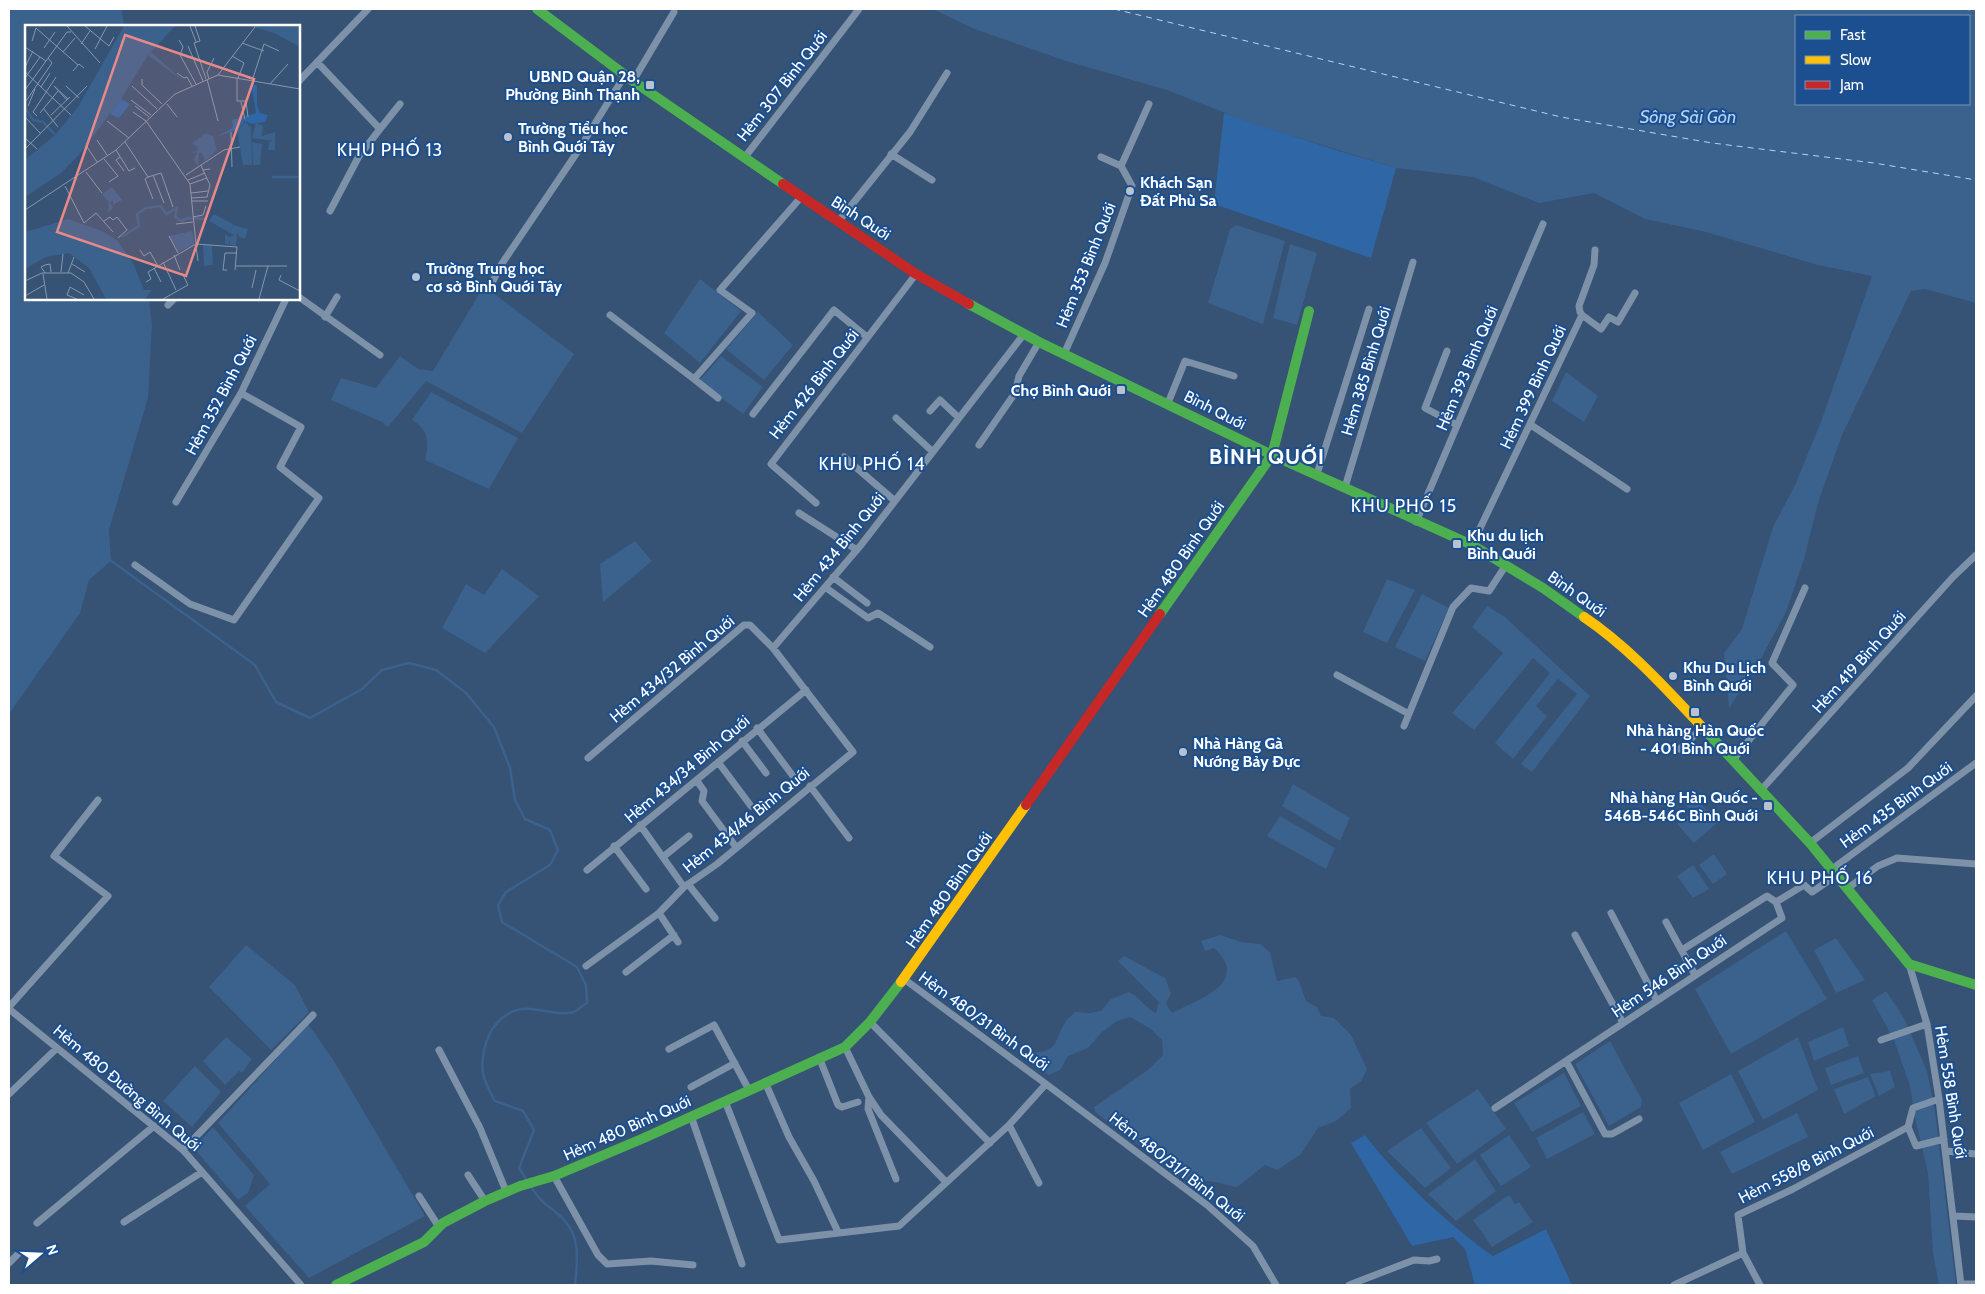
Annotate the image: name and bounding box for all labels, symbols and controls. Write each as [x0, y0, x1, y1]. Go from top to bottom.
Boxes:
legend [1795, 15, 1970, 105]
inset map [25, 25, 300, 300]
text: Fast [1840, 26, 1865, 44]
street label: Hẻm 307 Bình Quới [733, 27, 831, 145]
text: Slow [1840, 51, 1871, 69]
place label: UBND Quận 28, Phường Bình Thạnh [505, 67, 640, 104]
text: Jam [1839, 76, 1864, 94]
marker: UBND Quận 28, Phường Bình Thạnh [644, 79, 656, 91]
water label: Sông Sài Gòn [1640, 106, 1736, 128]
place label: Trường Tiểu học Bình Quới Tây [518, 119, 628, 156]
marker: Trường Tiểu học Bình Quới Tây [502, 131, 514, 143]
district label: KHU PHỐ 13 [337, 137, 443, 161]
place label: Khách Sạn Đất Phù Sa [1140, 173, 1217, 210]
marker: Khách Sạn Đất Phù Sa [1124, 185, 1136, 197]
street label: Bình Quới [828, 192, 894, 244]
street label: Hẻm 353 Bình Quới [1052, 200, 1120, 330]
place label: Trường Trung học cơ sở Bình Quới Tây [426, 259, 563, 296]
marker: Trường Trung học cơ sở Bình Quới Tây [410, 271, 422, 283]
street label: Hẻm 393 Bình Quới [1432, 303, 1502, 433]
street label: Hẻm 385 Bình Quới [1337, 304, 1395, 438]
street label: Hẻm 399 Bình Quới [1496, 322, 1570, 452]
street label: Hẻm 426 Bình Quới [765, 325, 863, 443]
street label: Hẻm 352 Bình Quới [181, 332, 261, 458]
place label: Chợ Bình Quới [1011, 381, 1111, 400]
marker: Chợ Bình Quới [1115, 384, 1127, 396]
street label: Bình Quới [1181, 386, 1249, 434]
district label: BÌNH QUỚI [1209, 443, 1325, 469]
district label: KHU PHỐ 14 [818, 451, 926, 475]
street label: Hẻm 434 Bình Quới [789, 489, 889, 605]
district label: KHU PHỐ 15 [1351, 493, 1457, 517]
street label: Hẻm 480 Bình Quới [1134, 497, 1228, 621]
place label: Khu du lịch Bình Quới [1467, 526, 1544, 563]
marker: Khu du lịch Bình Quới [1451, 538, 1463, 550]
street label: Bình Quới [1544, 567, 1610, 621]
street label: Hẻm 419 Bình Quới [1808, 607, 1910, 717]
street label: Hẻm 434/32 Bình Quới [606, 611, 738, 727]
place label: Khu Du Lịch Bình Qưới [1683, 658, 1766, 695]
marker: Khu Du Lịch Bình Qưới [1667, 670, 1679, 682]
marker: Nhà hàng Hàn Quốc - 401 Bình Quới [1689, 706, 1701, 718]
street label: Hẻm 434/34 Bình Quới [621, 711, 753, 827]
place label: Nhà hàng Hàn Quốc - 401 Bình Quới [1626, 721, 1764, 758]
place label: Nhà Hàng Gà Nướng Bảy Đực [1193, 734, 1300, 771]
marker: Nhà Hàng Gà Nướng Bảy Đực [1177, 746, 1189, 758]
street label: Hẻm 435 Bình Quới [1836, 758, 1956, 852]
street label: Hẻm 434/46 Bình Quới [679, 763, 813, 877]
place label: Nhà hàng Hàn Quốc - 546B-546C Bình Quới [1604, 788, 1758, 825]
marker: Nhà hàng Hàn Quốc - 546B-546C Bình Quới [1762, 800, 1774, 812]
street label: Hẻm 480 Bình Quới [902, 828, 996, 952]
district label: KHU PHỐ 16 [1767, 865, 1874, 889]
street label: Hẻm 546 Bình Quới [1608, 931, 1730, 1021]
street label: Hẻm 480/31 Bình Quới [915, 967, 1053, 1075]
street label: Hẻm 480 Đường Bình Quới [49, 1021, 205, 1155]
street label: Hẻm 558 Bình Quới [1931, 1024, 1971, 1160]
street label: Hẻm 480 Bình Quới [560, 1091, 694, 1165]
street label: Hẻm 480/31/1 Bình Quới [1105, 1108, 1249, 1226]
street label: Hẻm 558/8 Bình Quới [1735, 1123, 1877, 1207]
north arrow [15, 1229, 65, 1279]
text: N [42, 1242, 62, 1257]

